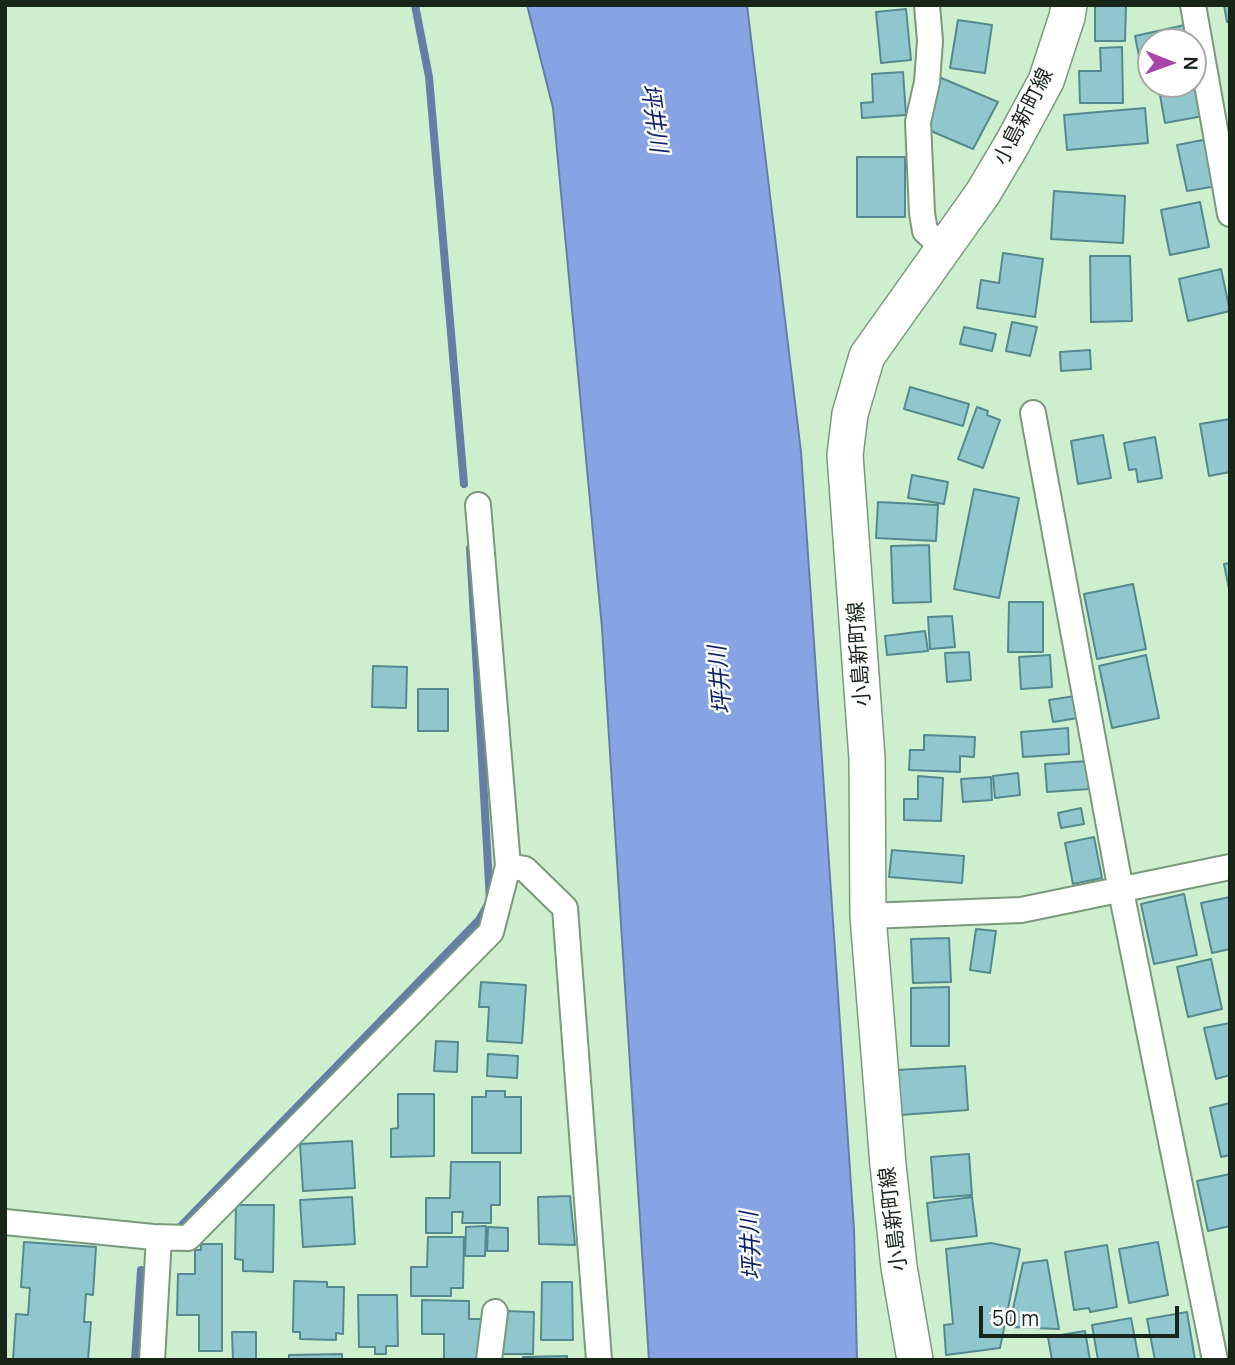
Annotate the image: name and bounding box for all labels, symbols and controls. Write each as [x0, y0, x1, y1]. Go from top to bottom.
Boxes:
north arrow [1137, 28, 1207, 98]
text: N [1178, 56, 1204, 70]
street label: 小島新町線 [989, 65, 1059, 169]
water label: 坪井川 [635, 82, 671, 154]
street label: 小島新町線 [844, 601, 876, 707]
water label: 坪井川 [704, 644, 738, 716]
street label: 小島新町線 [875, 1165, 913, 1273]
water label: 坪井川 [736, 1211, 768, 1281]
scale bar [983, 1292, 1182, 1336]
text: 50 m [992, 1304, 1039, 1332]

